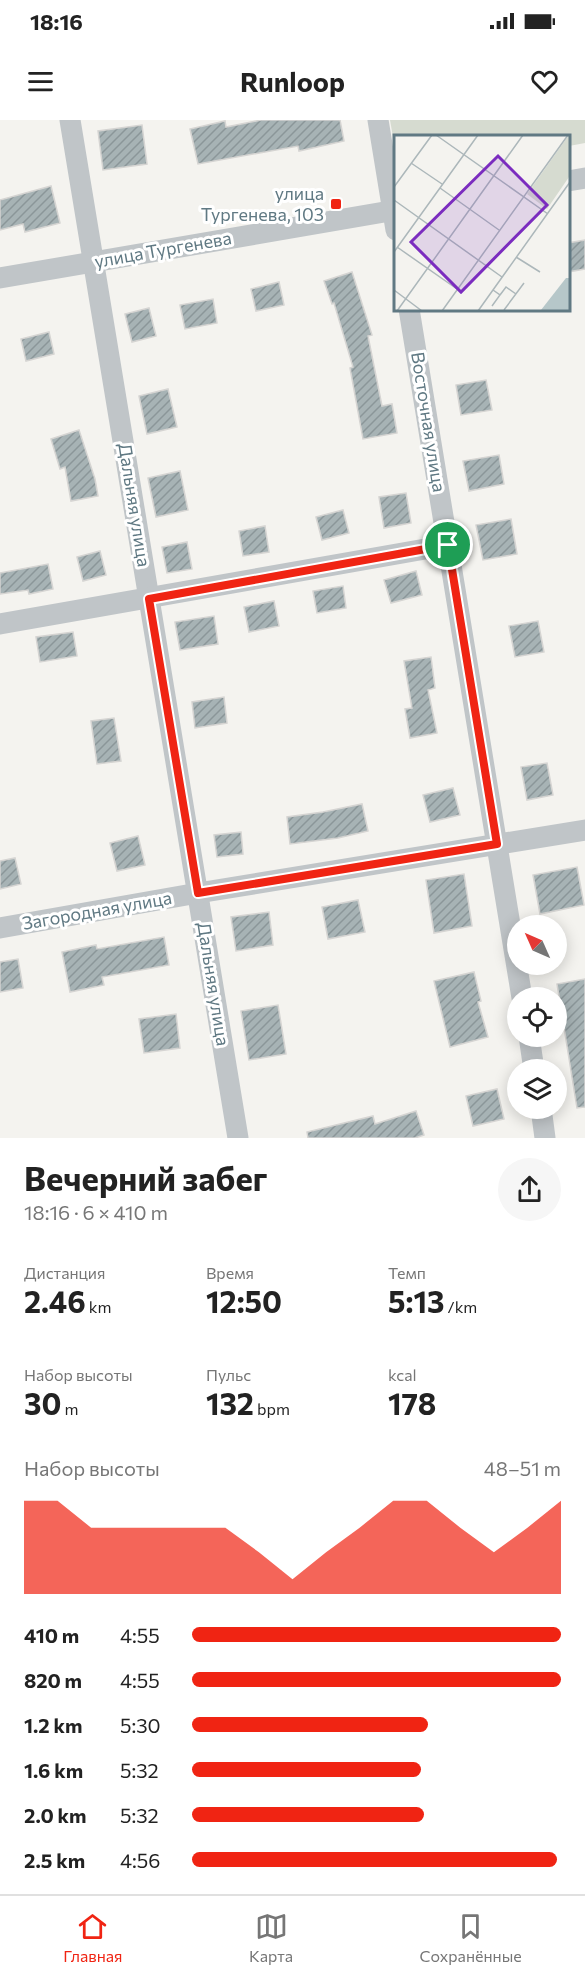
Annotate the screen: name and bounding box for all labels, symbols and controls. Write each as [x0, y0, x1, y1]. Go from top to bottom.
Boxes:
text: 18:16 [30, 8, 83, 35]
icon: menu [24, 65, 57, 98]
text: Runloop [240, 65, 345, 98]
icon: heart [528, 65, 561, 98]
inset map [394, 135, 570, 310]
place label: улица Тургенева, 103 [201, 182, 324, 225]
marker: улица Тургенева, 103 [329, 197, 343, 211]
street label: улица Тургенева [93, 226, 233, 272]
street label: Восточная улица [407, 350, 451, 494]
street label: Дальняя улица [114, 441, 156, 568]
pin [422, 519, 473, 570]
icon: arrive [431, 528, 464, 561]
street label: Загородная улица [20, 886, 173, 934]
north arrow [507, 915, 567, 975]
map controls [507, 915, 567, 1119]
street label: Дальняя улица [193, 920, 235, 1047]
button: locate [507, 987, 567, 1047]
button: layers [507, 1059, 567, 1119]
text: Вечерний забег [24, 1157, 267, 1198]
button: share [498, 1158, 561, 1221]
text: 18:16 · 6 × 410 m [24, 1200, 168, 1224]
text: Дистанция [24, 1263, 105, 1282]
text: Время [206, 1263, 254, 1282]
text: Темп [388, 1263, 426, 1282]
text: 2.46 [24, 1282, 86, 1319]
text: 12:50 [206, 1282, 282, 1319]
text: 5:13 [388, 1282, 444, 1319]
text: km [86, 1297, 111, 1316]
text: /km [444, 1297, 477, 1316]
text: Набор высоты [24, 1365, 133, 1384]
text: Пульс [206, 1365, 251, 1384]
text: kcal [388, 1365, 417, 1384]
text: 30 [24, 1384, 61, 1421]
text: 132 [206, 1384, 254, 1421]
text: 178 [388, 1384, 436, 1421]
text: m [61, 1399, 78, 1418]
text: bpm [254, 1399, 290, 1418]
text: Набор высоты [24, 1456, 160, 1480]
text: 48–51 m [484, 1456, 561, 1480]
text: 410 m [24, 1623, 79, 1647]
text: 4:55 [120, 1623, 160, 1647]
text: 820 m [24, 1668, 82, 1692]
text: 4:55 [120, 1668, 160, 1692]
text: 1.2 km [24, 1713, 82, 1737]
text: 5:30 [120, 1713, 161, 1737]
text: 1.6 km [24, 1758, 83, 1782]
text: 5:32 [120, 1758, 159, 1782]
text: 2.0 km [24, 1803, 86, 1827]
text: 5:32 [120, 1803, 159, 1827]
text: 2.5 km [24, 1848, 85, 1872]
text: 4:56 [120, 1848, 160, 1872]
tab: Главная [63, 1910, 123, 1965]
tab: Карта [249, 1910, 293, 1965]
tab: Сохранённые [420, 1910, 522, 1965]

